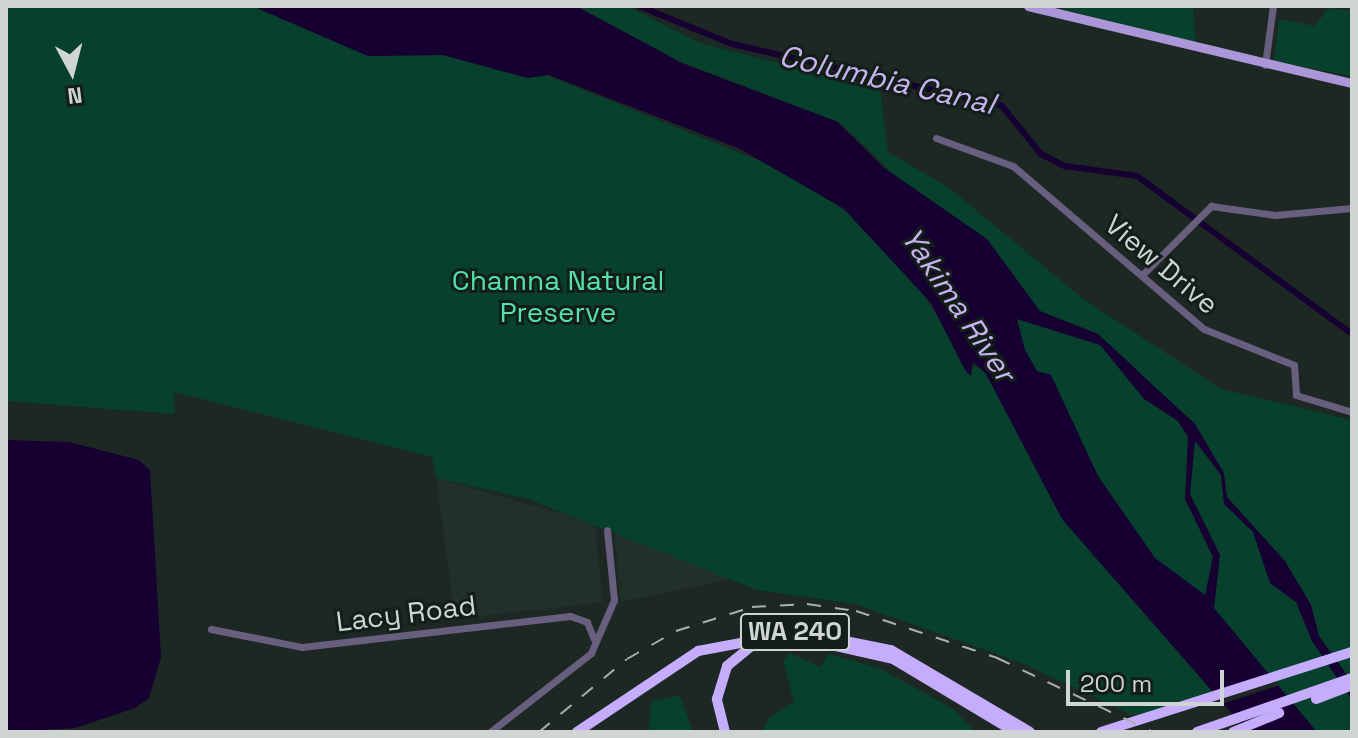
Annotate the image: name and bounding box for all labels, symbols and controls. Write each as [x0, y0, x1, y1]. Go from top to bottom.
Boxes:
north arrow [32, 32, 112, 112]
water label: Columbia Canal [776, 38, 998, 122]
text: N [66, 81, 84, 111]
street label: View Drive [1099, 207, 1225, 321]
water label: Yakima River [893, 221, 1023, 389]
park label: Chamna Natural Preserve [452, 263, 664, 329]
street label: Lacy Road [334, 588, 478, 638]
road number: WA 240 [739, 610, 851, 654]
scale bar [1070, 654, 1228, 704]
text: 200 m [1080, 668, 1152, 699]

